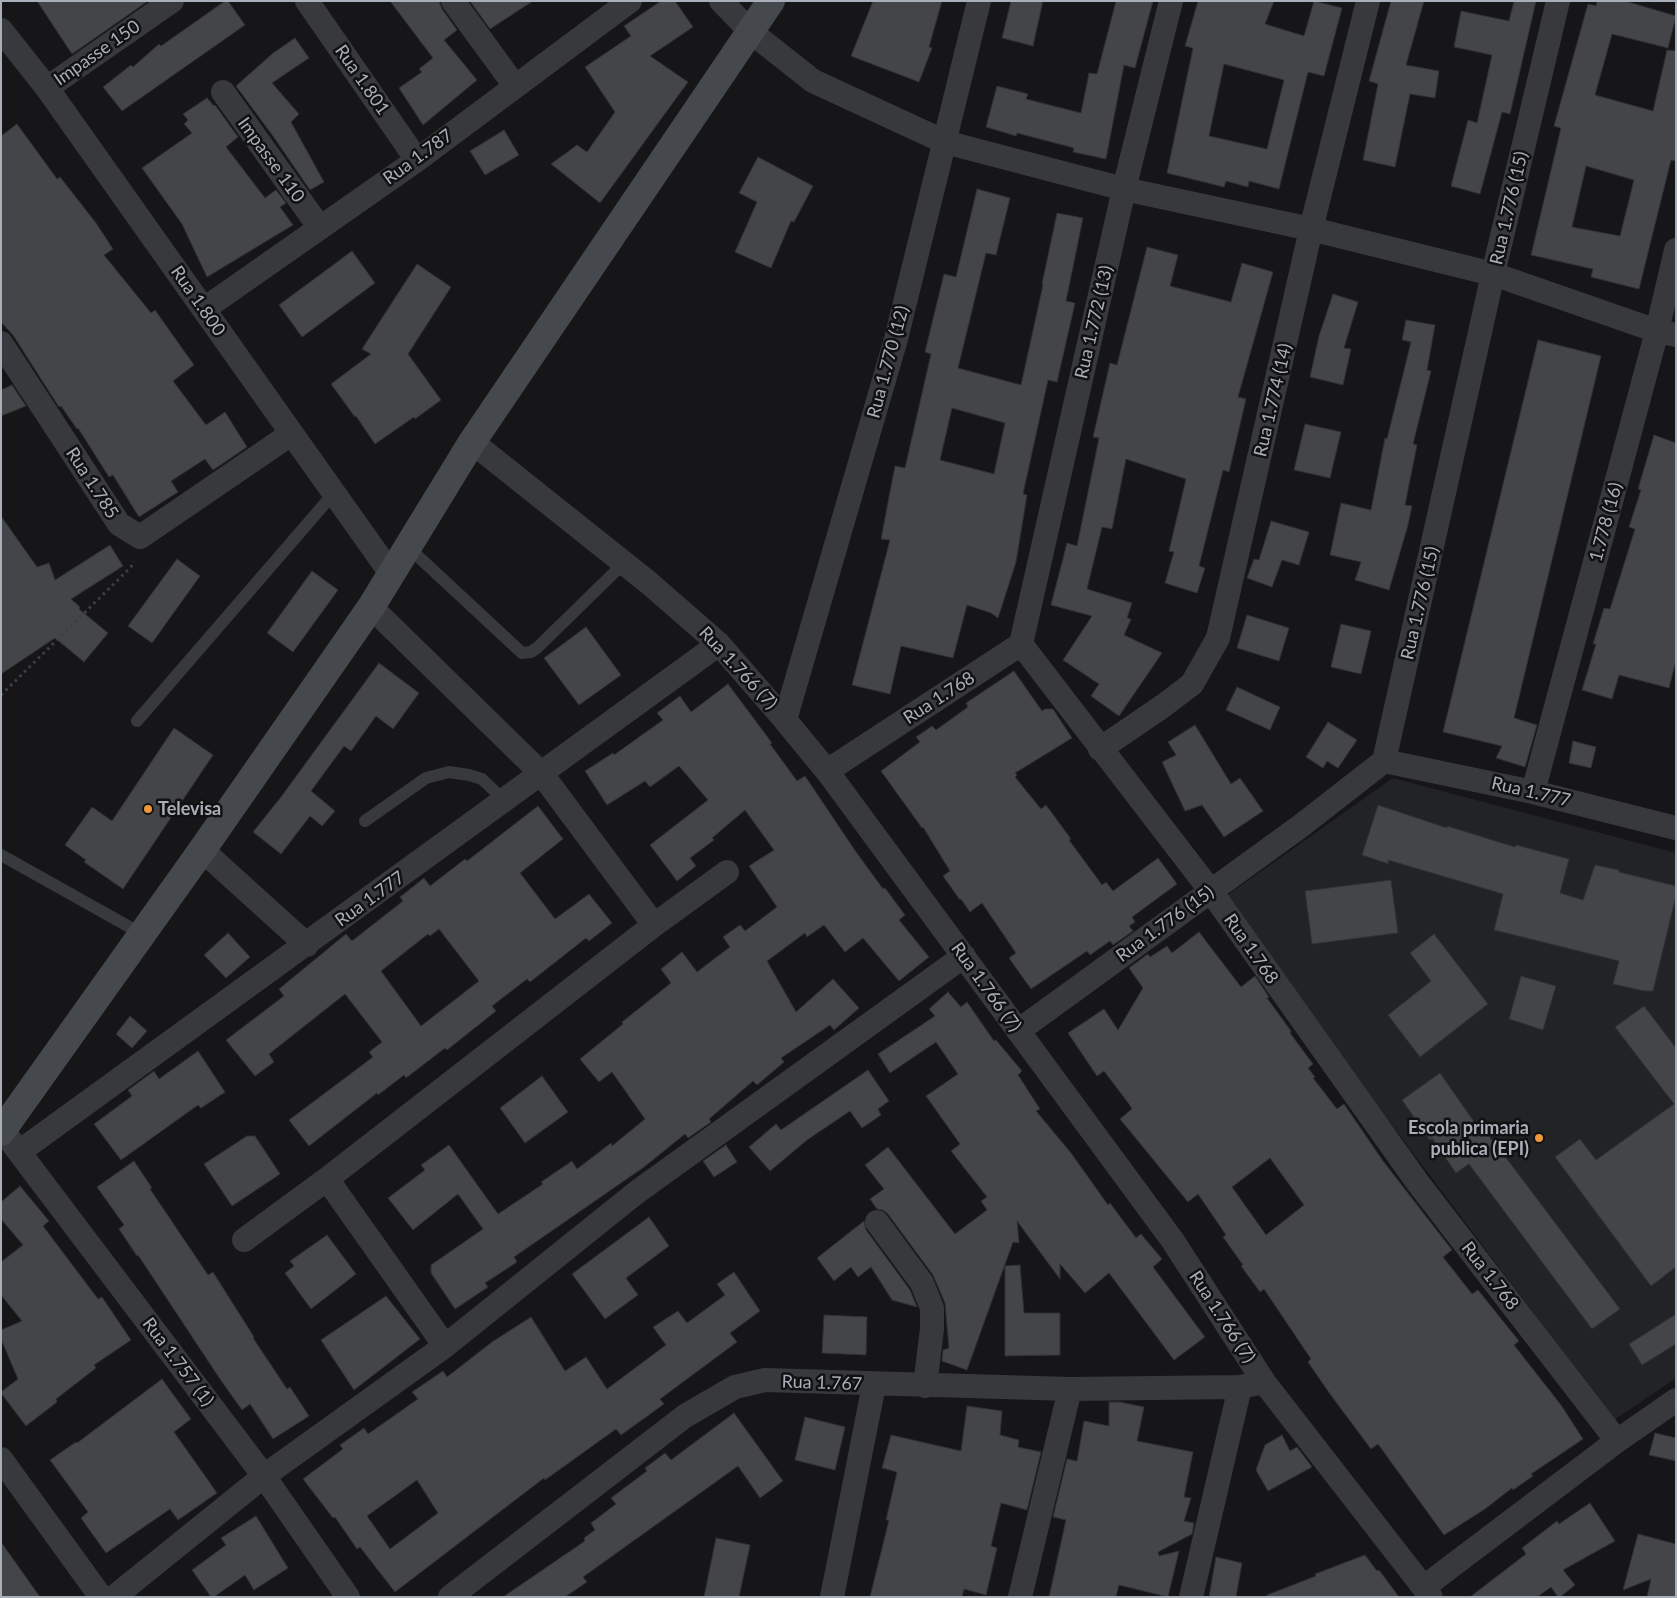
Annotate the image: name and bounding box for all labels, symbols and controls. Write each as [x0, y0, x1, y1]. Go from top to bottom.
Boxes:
street label: Impasse 150 [50, 16, 144, 90]
street label: Rua 1.801 [330, 41, 394, 119]
street label: Impasse 110 [233, 113, 309, 207]
street label: Rua 1.787 [379, 125, 457, 189]
street label: Rua 1.776 (15) [1485, 149, 1533, 267]
street label: Rua 1.800 [166, 262, 230, 340]
street label: Rua 1.772 (13) [1070, 263, 1118, 381]
street label: Rua 1.770 (12) [863, 303, 913, 421]
street label: Rua 1.774 (14) [1249, 341, 1297, 459]
street label: Rua 1.785 [61, 443, 123, 523]
street label: 1.778 (16) [1585, 480, 1627, 564]
street label: Rua 1.776 (15) [1396, 544, 1444, 662]
street label: Rua 1.766 (7) [694, 622, 782, 714]
street label: Rua 1.768 [899, 667, 979, 729]
street label: Rua 1.777 [1489, 772, 1573, 812]
place label: Televisa [158, 798, 221, 820]
marker: Televisa [142, 803, 154, 815]
street label: Rua 1.777 [331, 867, 409, 931]
street label: Rua 1.776 (15) [1112, 881, 1218, 967]
street label: Rua 1.768 [1219, 910, 1283, 988]
street label: Rua 1.766 (7) [946, 938, 1026, 1036]
place label: Escola primaria publica (EPI) [1408, 1117, 1529, 1160]
marker: Escola primaria publica (EPI) [1533, 1132, 1545, 1144]
street label: Rua 1.768 [1457, 1238, 1523, 1314]
street label: Rua 1.766 (7) [1184, 1267, 1260, 1367]
street label: Rua 1.757 (1) [138, 1314, 218, 1410]
street label: Rua 1.767 [781, 1371, 863, 1395]

